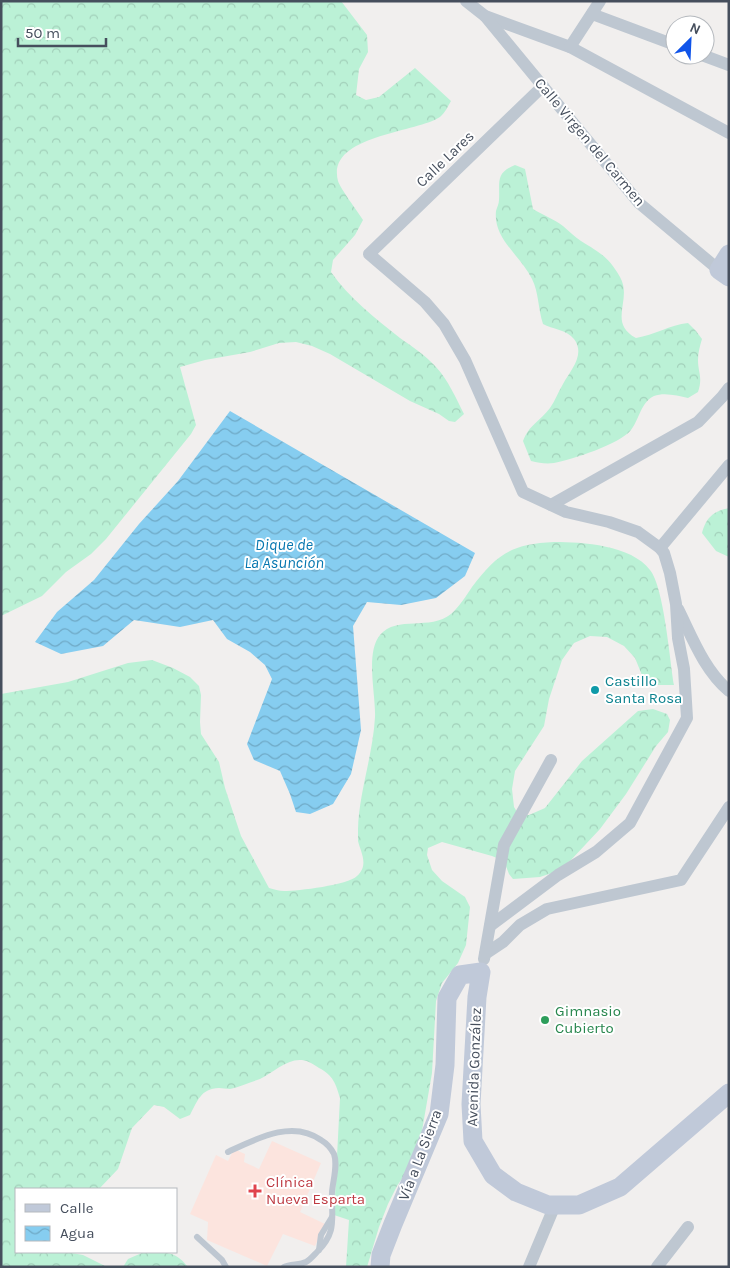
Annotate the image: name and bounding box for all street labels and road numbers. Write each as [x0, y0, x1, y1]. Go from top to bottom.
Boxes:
street label: Calle Virgen del Carmen [531, 74, 649, 210]
street label: Calle Lares [412, 127, 478, 191]
street label: Avenida González [463, 1007, 485, 1127]
street label: Vía a La Sierra [394, 1107, 446, 1203]

